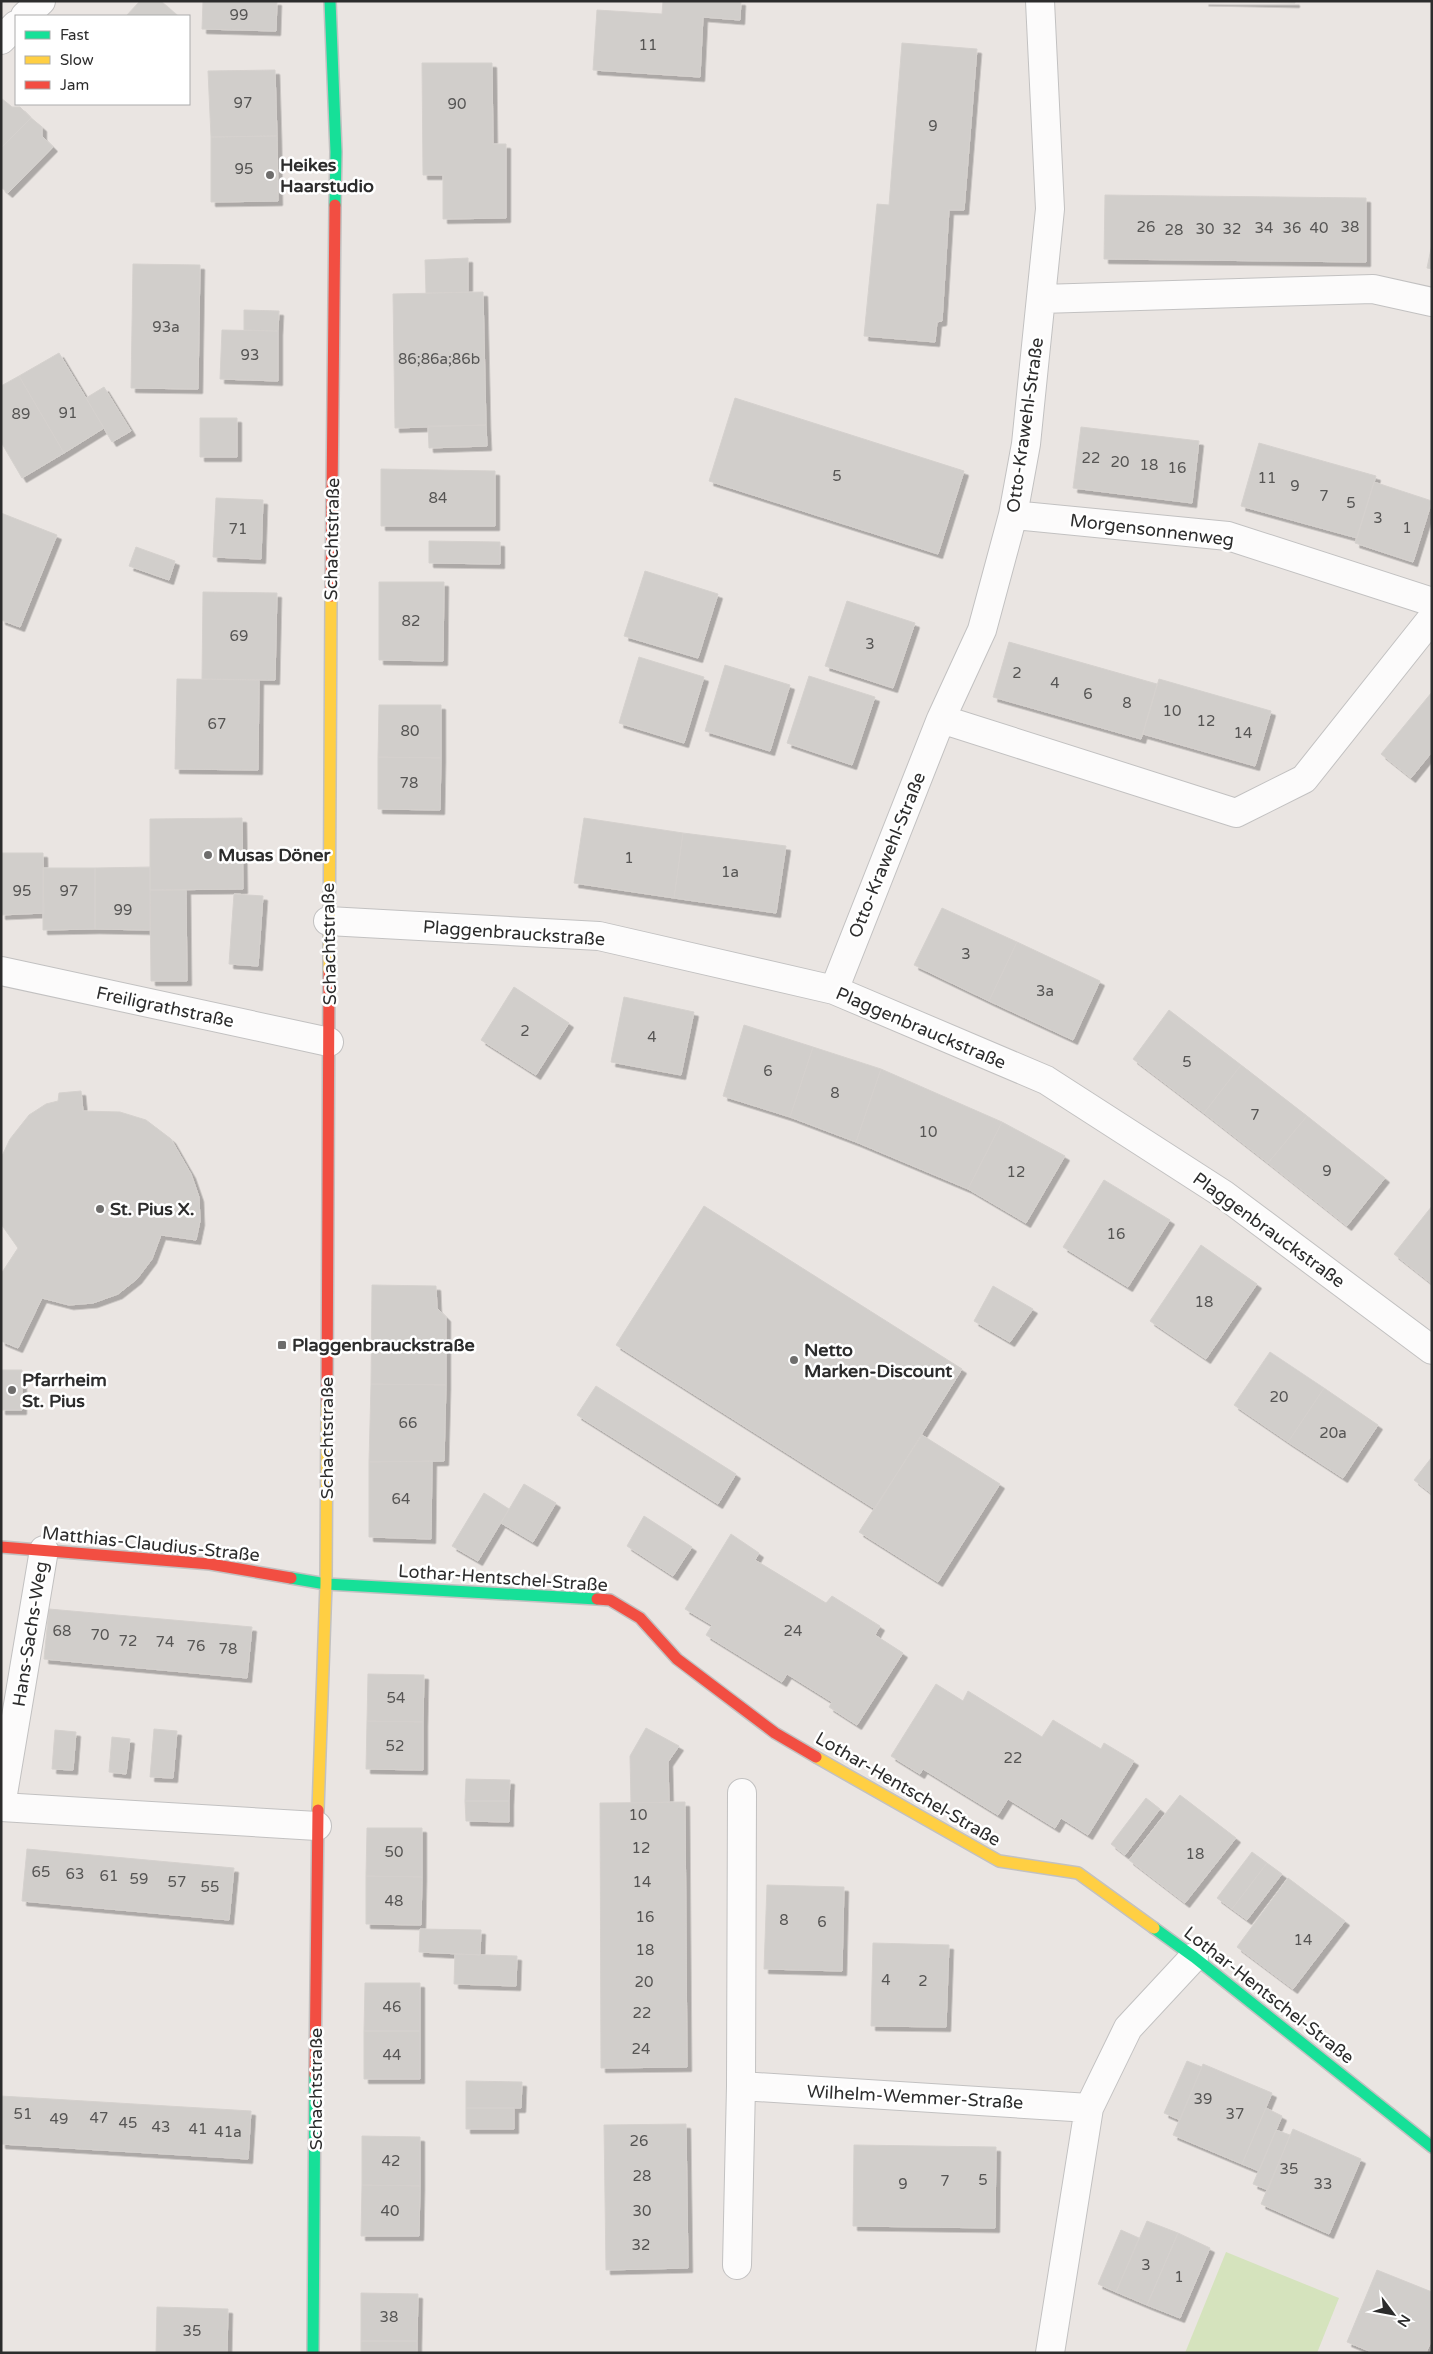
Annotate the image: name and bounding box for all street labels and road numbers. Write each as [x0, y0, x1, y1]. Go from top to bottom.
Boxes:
street label: Otto-Krawehl-Straße [1002, 336, 1048, 514]
street label: Schachtstraße [320, 478, 344, 600]
street label: Morgensonnenweg [1069, 509, 1235, 551]
street label: Otto-Krawehl-Straße [844, 769, 930, 941]
street label: Schachtstraße [317, 883, 341, 1005]
street label: Plaggenbrauckstraße [422, 916, 606, 950]
street label: Freiligrathstraße [94, 982, 236, 1032]
street label: Plaggenbrauckstraße [833, 982, 1009, 1074]
street label: Plaggenbrauckstraße [1189, 1167, 1349, 1293]
street label: Schachtstraße [316, 1377, 338, 1499]
street label: Matthias-Claudius-Straße [41, 1522, 261, 1566]
street label: Hans-Sachs-Weg [8, 1560, 52, 1708]
street label: Lothar-Hentschel-Straße [397, 1560, 609, 1596]
street label: Lothar-Hentschel-Straße [812, 1727, 1004, 1851]
street label: Lothar-Hentschel-Straße [1179, 1922, 1359, 2068]
street label: Schachtstraße [305, 2028, 327, 2150]
street label: Wilhelm-Wemmer-Straße [806, 2080, 1024, 2114]

